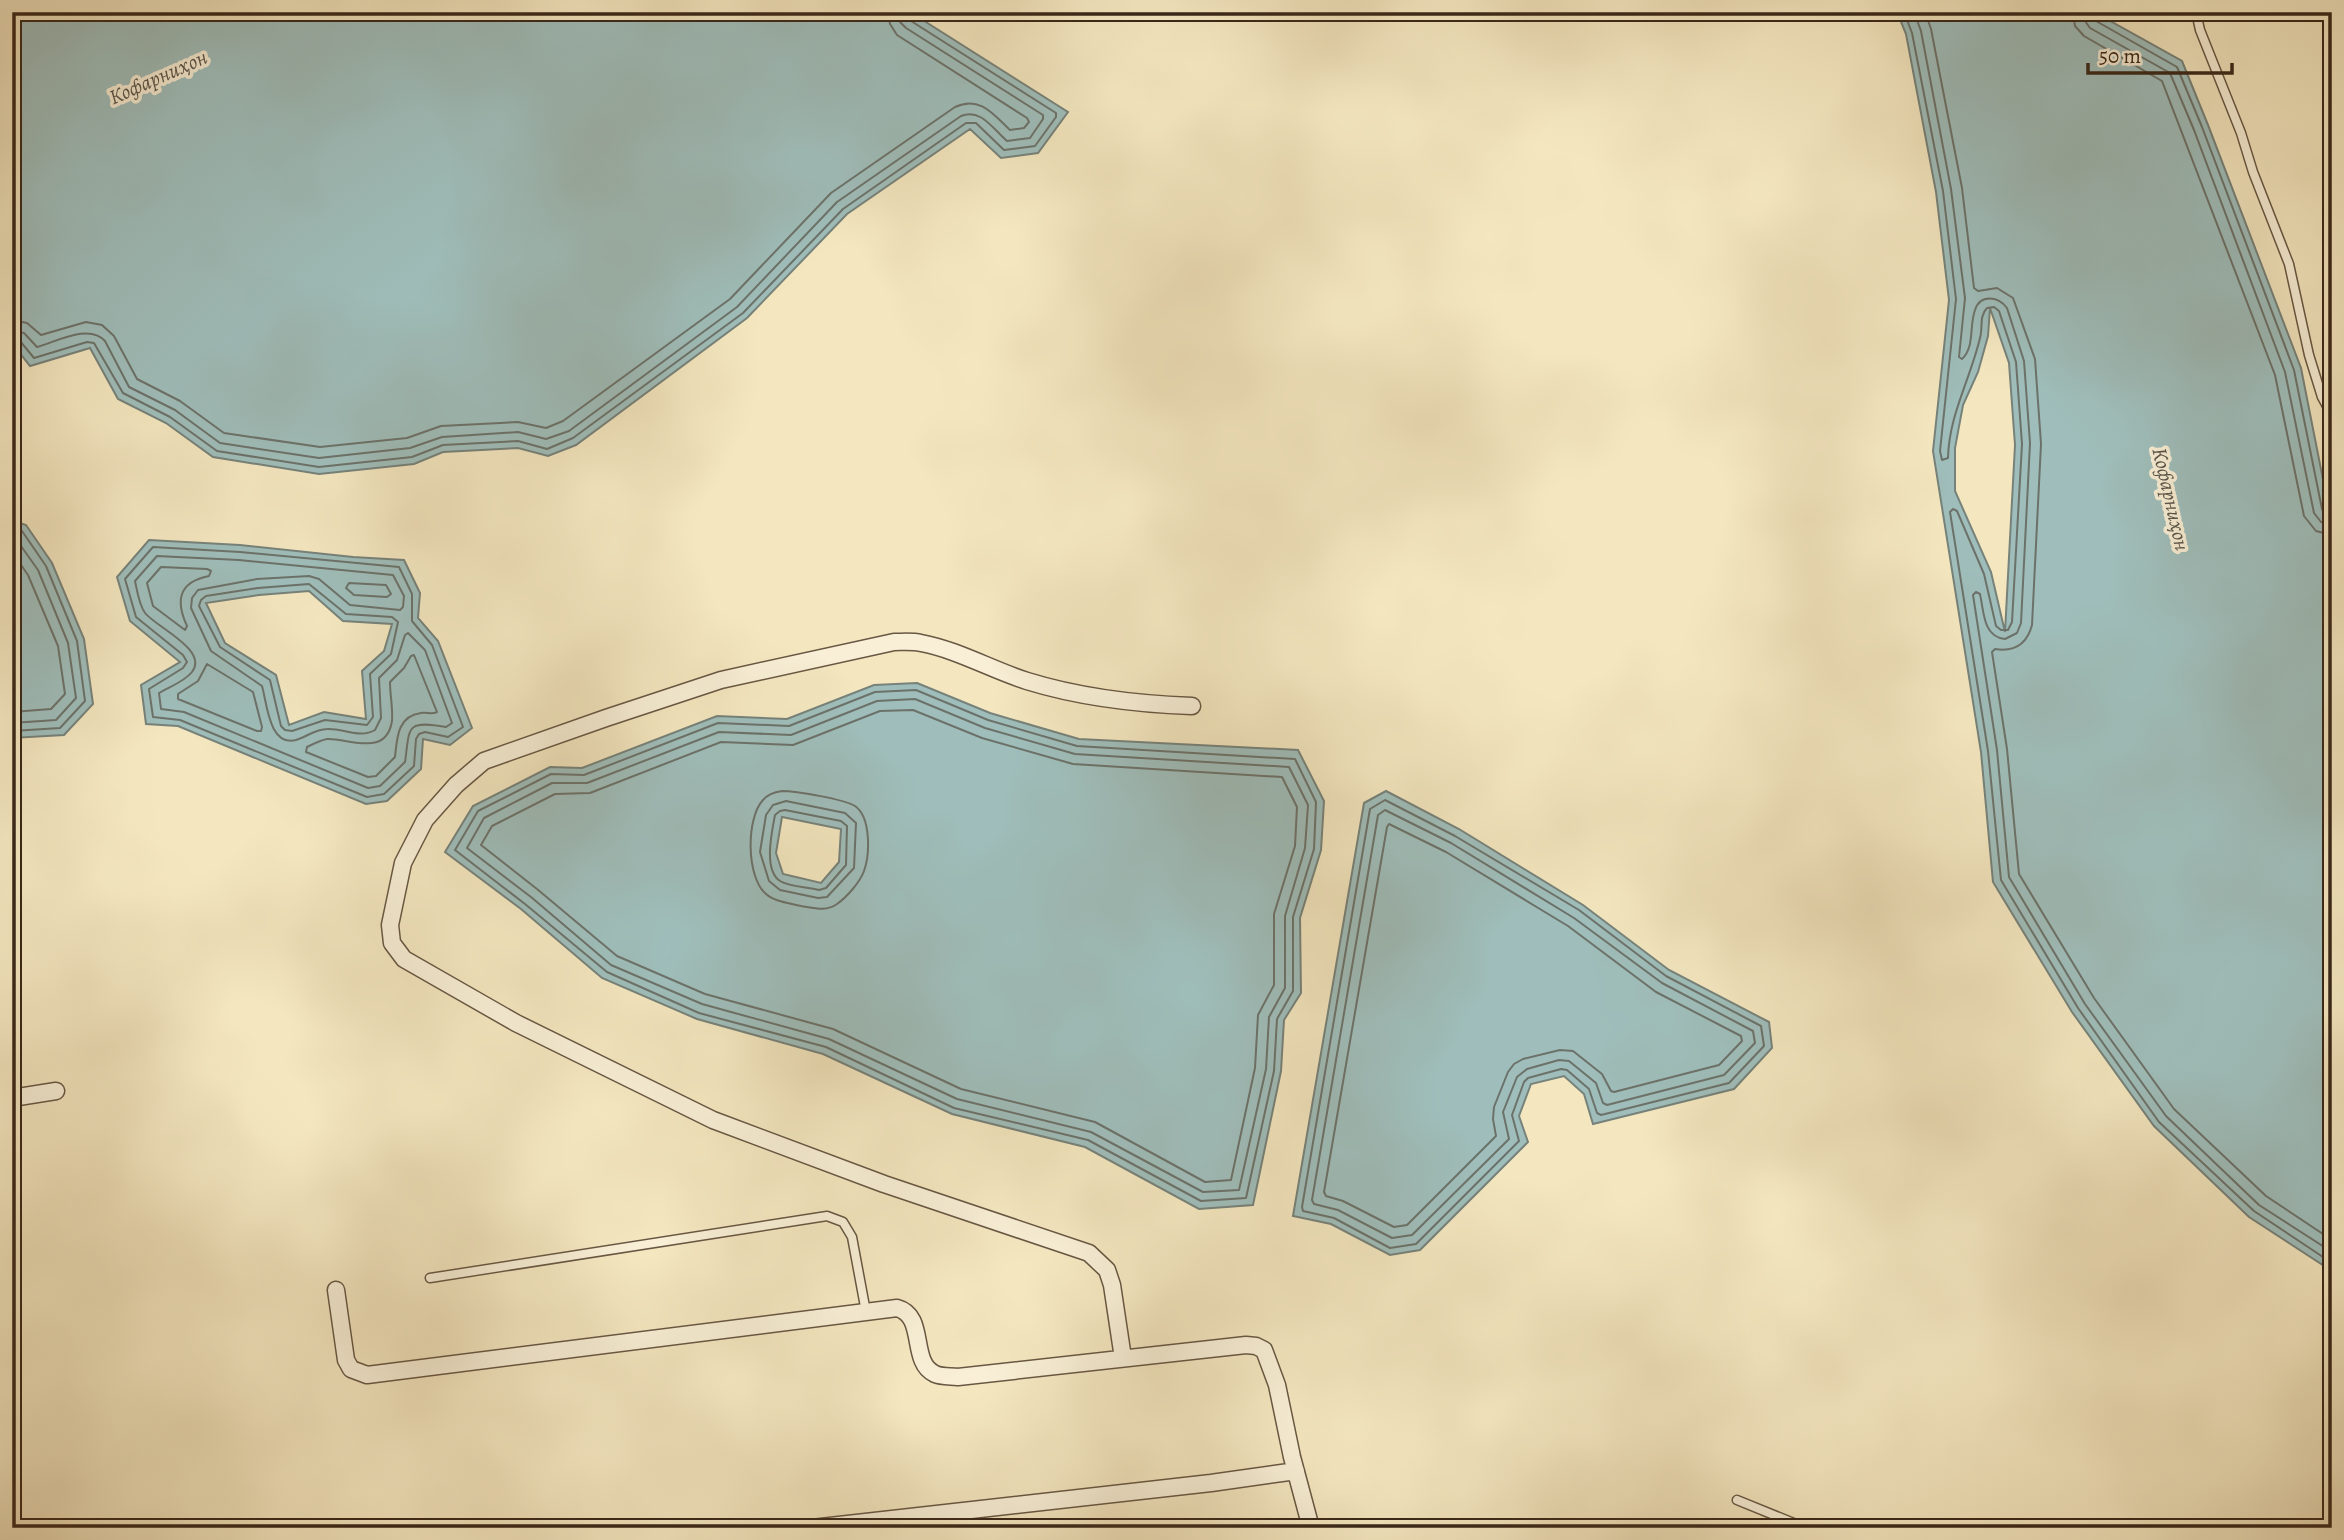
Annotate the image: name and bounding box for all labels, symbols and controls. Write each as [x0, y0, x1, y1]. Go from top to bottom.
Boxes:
scale bar [2088, 32, 2232, 76]
text: 50 m [2099, 42, 2141, 70]
water label: Кофарниҳон [104, 43, 212, 111]
water label: Кофарниҳон [2146, 445, 2197, 554]

